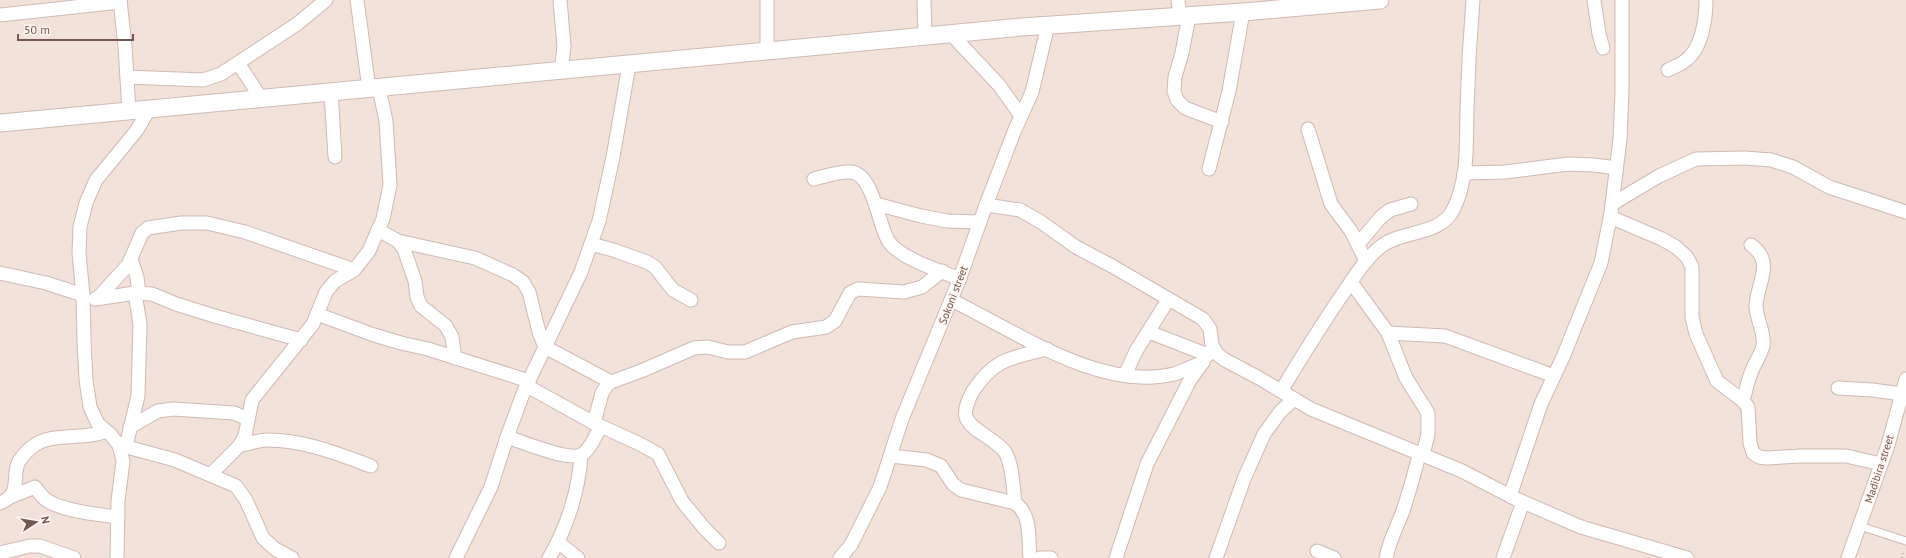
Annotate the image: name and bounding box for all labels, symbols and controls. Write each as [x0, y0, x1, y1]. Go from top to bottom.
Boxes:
scale bar [18, 16, 133, 42]
text: 50 m [24, 22, 50, 37]
street label: Sokoni street [935, 264, 971, 326]
street label: Madibira street [1861, 433, 1897, 505]
north arrow [16, 502, 56, 542]
text: N [38, 515, 53, 525]

